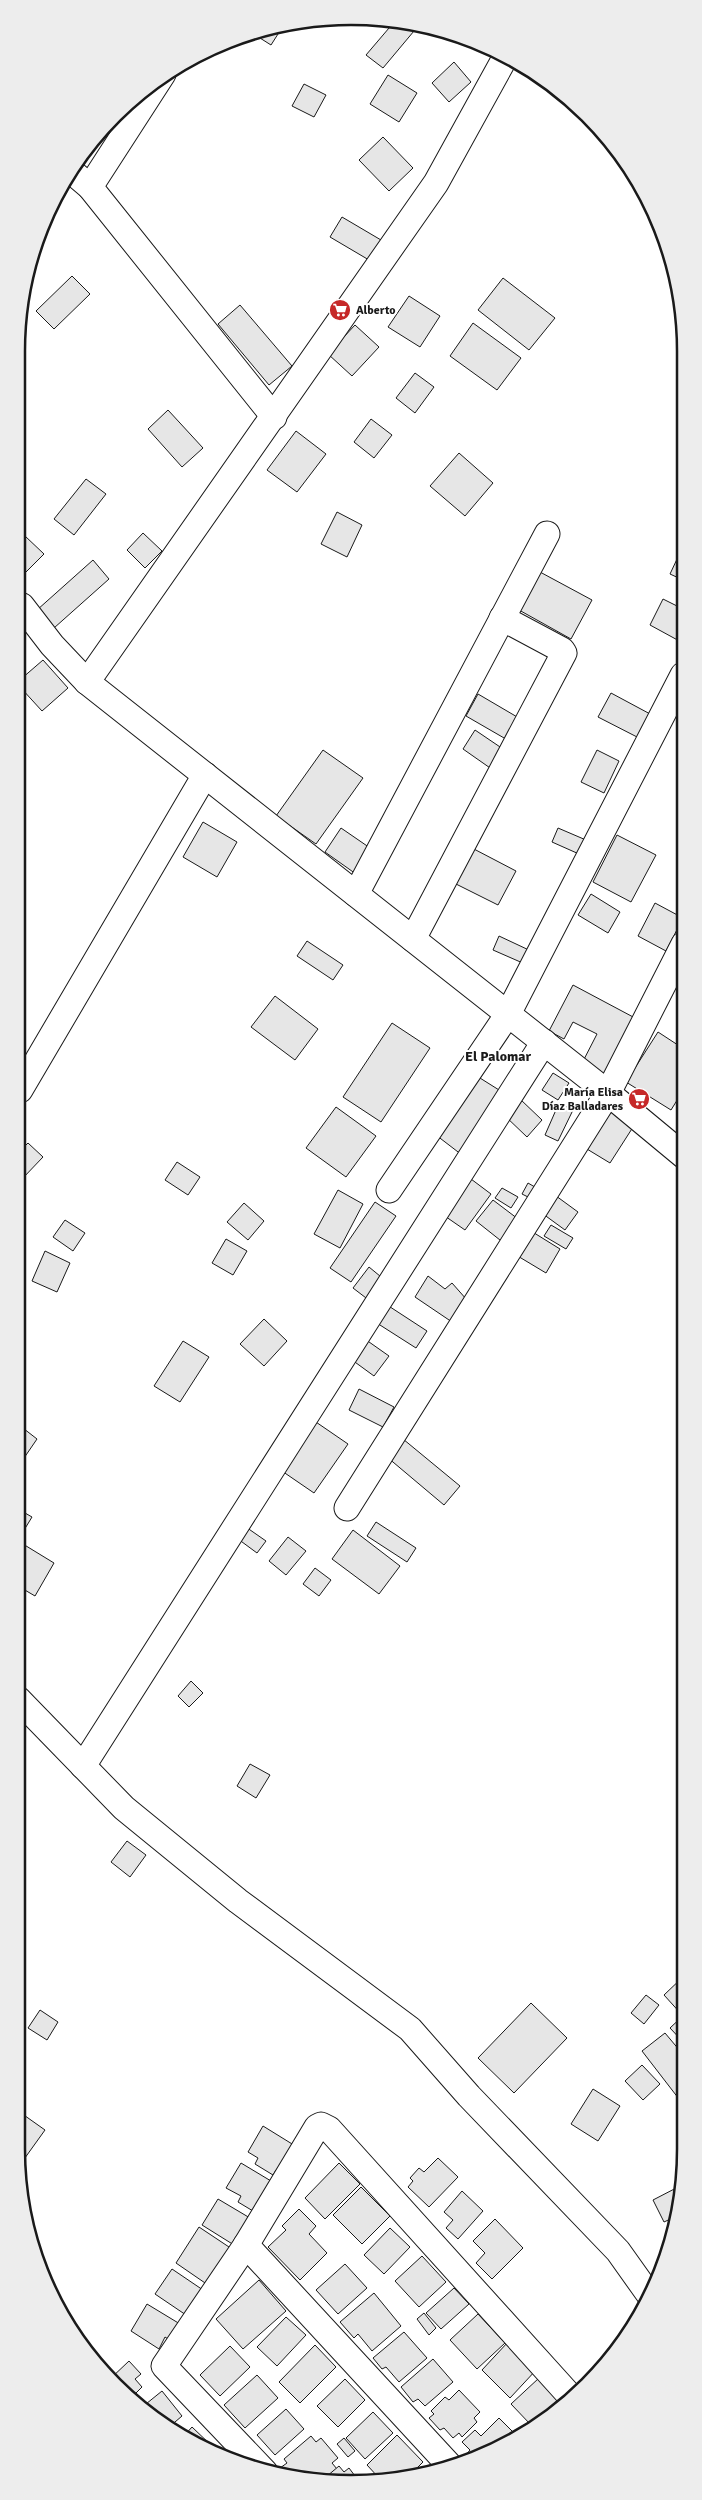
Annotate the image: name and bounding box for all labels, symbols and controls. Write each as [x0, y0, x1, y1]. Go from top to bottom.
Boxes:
supermarket icon: Alberto [328, 298, 352, 322]
place label: Alberto [356, 303, 396, 318]
district label: El Palomar [465, 1048, 532, 1065]
place label: María Elisa Díaz Balladares [542, 1085, 624, 1114]
supermarket icon: María Elisa Díaz Balladares [627, 1087, 651, 1111]

